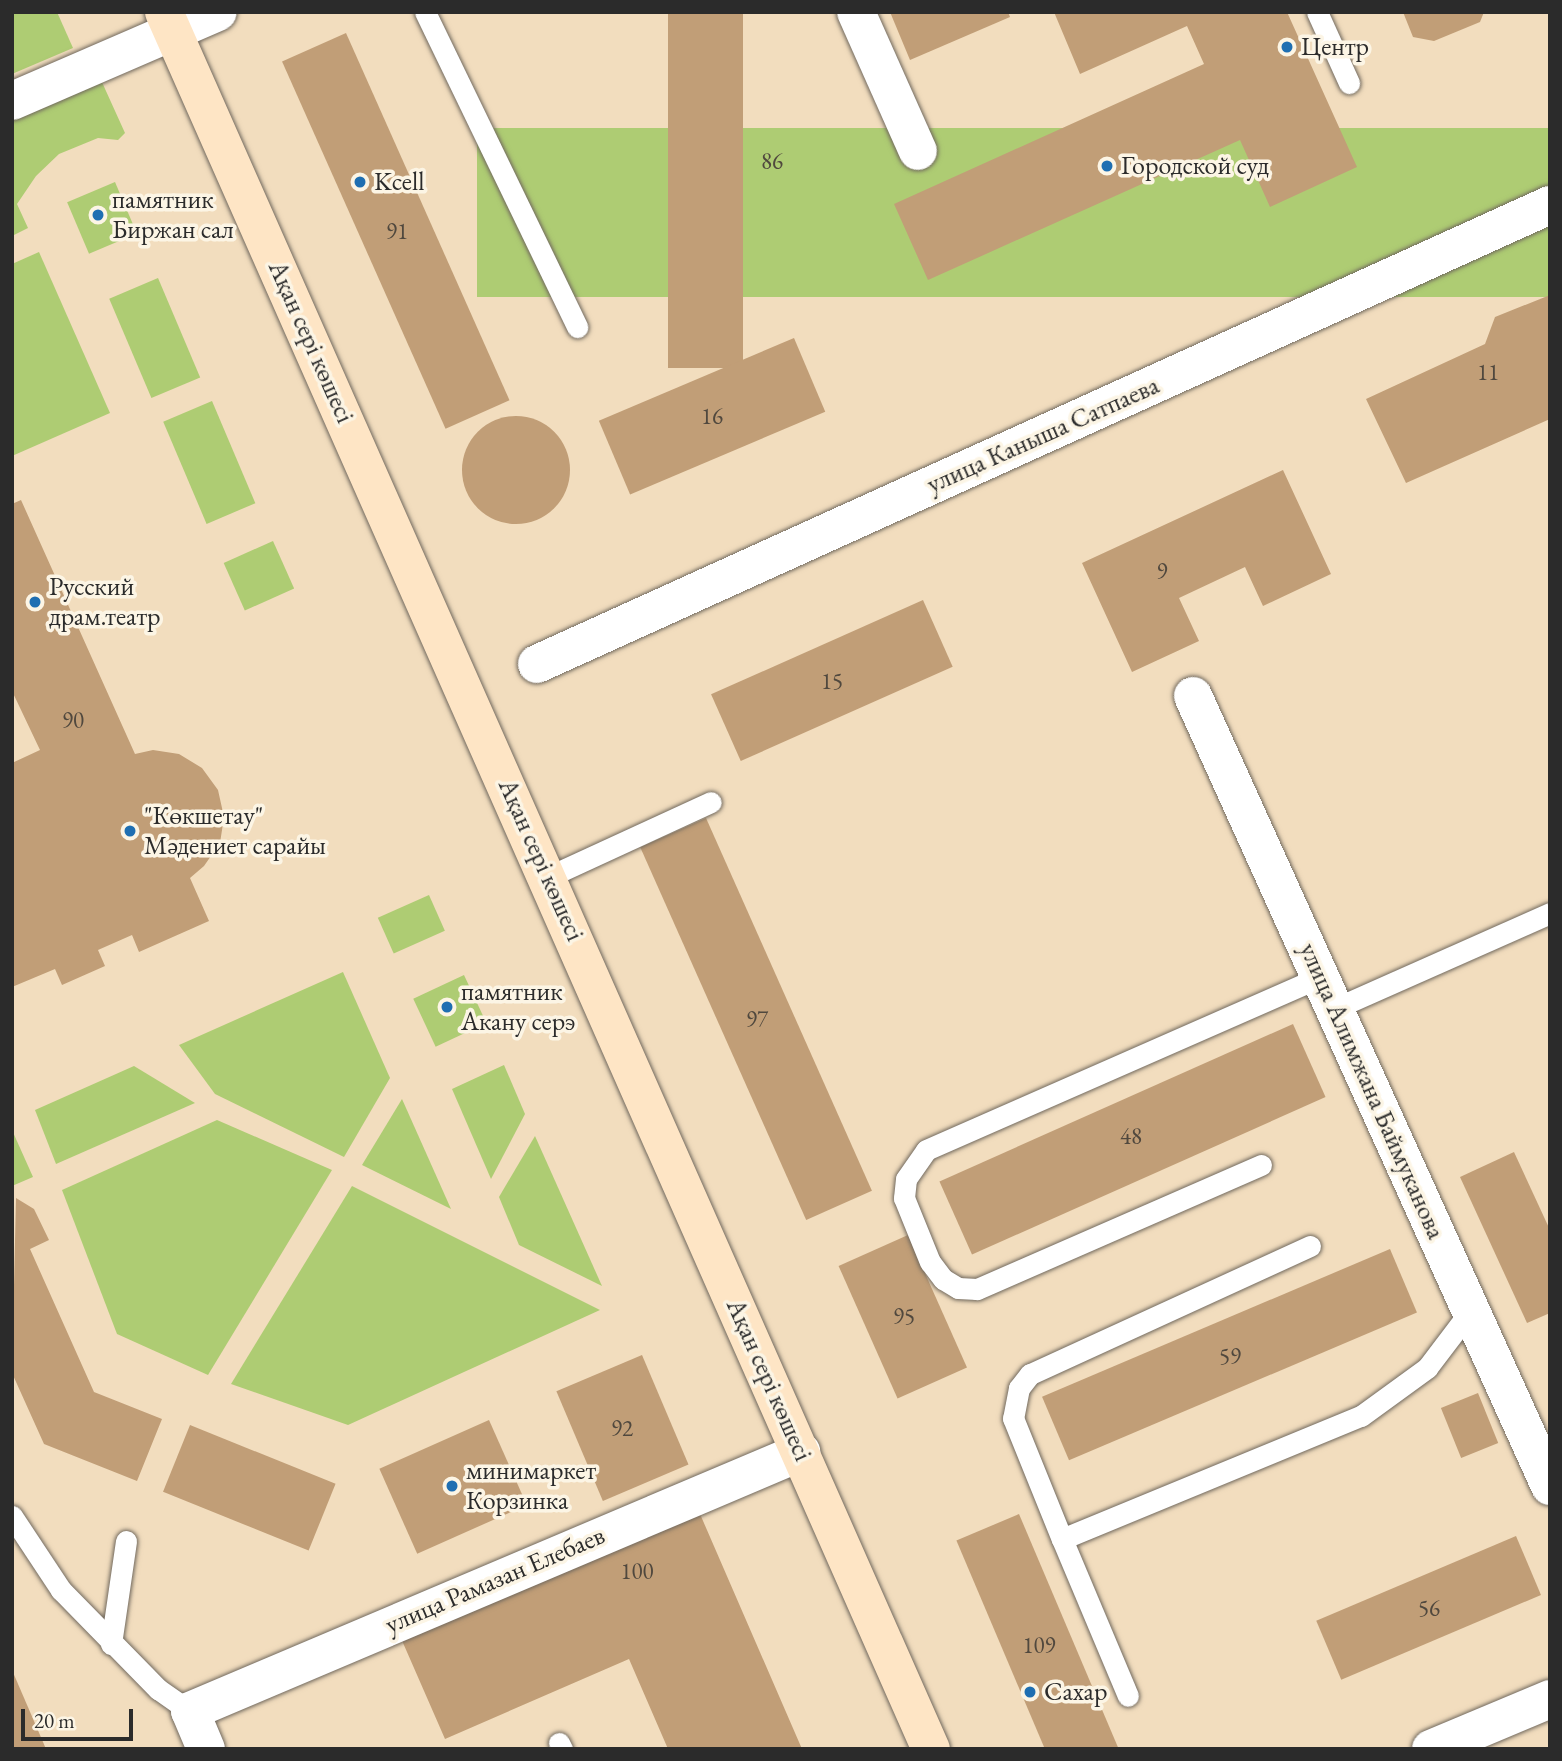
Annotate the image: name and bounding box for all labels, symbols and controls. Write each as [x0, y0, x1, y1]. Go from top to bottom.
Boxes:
place label: Центр [1301, 31, 1369, 63]
marker: Центр [1279, 39, 1295, 55]
house number: 86 [761, 147, 783, 175]
place label: Городской суд [1121, 150, 1269, 182]
marker: Городской суд [1099, 158, 1115, 174]
place label: Kcell [374, 166, 424, 198]
marker: Kcell [352, 174, 368, 190]
place label: памятник Биржан сал [112, 184, 234, 246]
marker: памятник Биржан сал [90, 207, 106, 223]
house number: 91 [386, 217, 408, 245]
street label: Ақан сері көшесі [261, 256, 361, 428]
house number: 11 [1477, 358, 1499, 386]
street label: улица Каныша Сатпаева [922, 370, 1164, 500]
house number: 16 [701, 402, 723, 430]
house number: 9 [1156, 557, 1168, 585]
place label: Русский драм.театр [49, 571, 161, 632]
marker: Русский драм.театр [27, 594, 43, 610]
house number: 15 [821, 667, 843, 695]
house number: 90 [62, 706, 84, 734]
street label: Ақан сері көшесі [491, 774, 591, 946]
place label: "Көкшетау" Мәдениет сарайы [144, 800, 326, 862]
marker: "Көкшетау" Мәдениет сарайы [122, 823, 138, 839]
street label: улица Алимжана Баймуканова [1292, 938, 1452, 1244]
place label: памятник Акану серэ [461, 976, 575, 1038]
marker: памятник Акану серэ [439, 999, 455, 1015]
house number: 97 [746, 1005, 768, 1033]
house number: 48 [1120, 1122, 1142, 1150]
street label: Ақан сері көшесі [719, 1294, 819, 1466]
house number: 95 [893, 1302, 915, 1330]
house number: 59 [1219, 1342, 1241, 1370]
house number: 92 [611, 1414, 633, 1442]
place label: минимаркет Корзинка [466, 1455, 596, 1516]
marker: минимаркет Корзинка [444, 1478, 460, 1494]
street label: улица Рамазан Елебаев [381, 1520, 609, 1640]
house number: 100 [620, 1557, 654, 1585]
house number: 56 [1418, 1594, 1440, 1622]
house number: 109 [1022, 1631, 1056, 1659]
place label: Сахар [1044, 1676, 1107, 1708]
marker: Сахар [1022, 1684, 1038, 1700]
scale bar [24, 1694, 136, 1738]
text: 20 m [34, 1707, 75, 1734]

